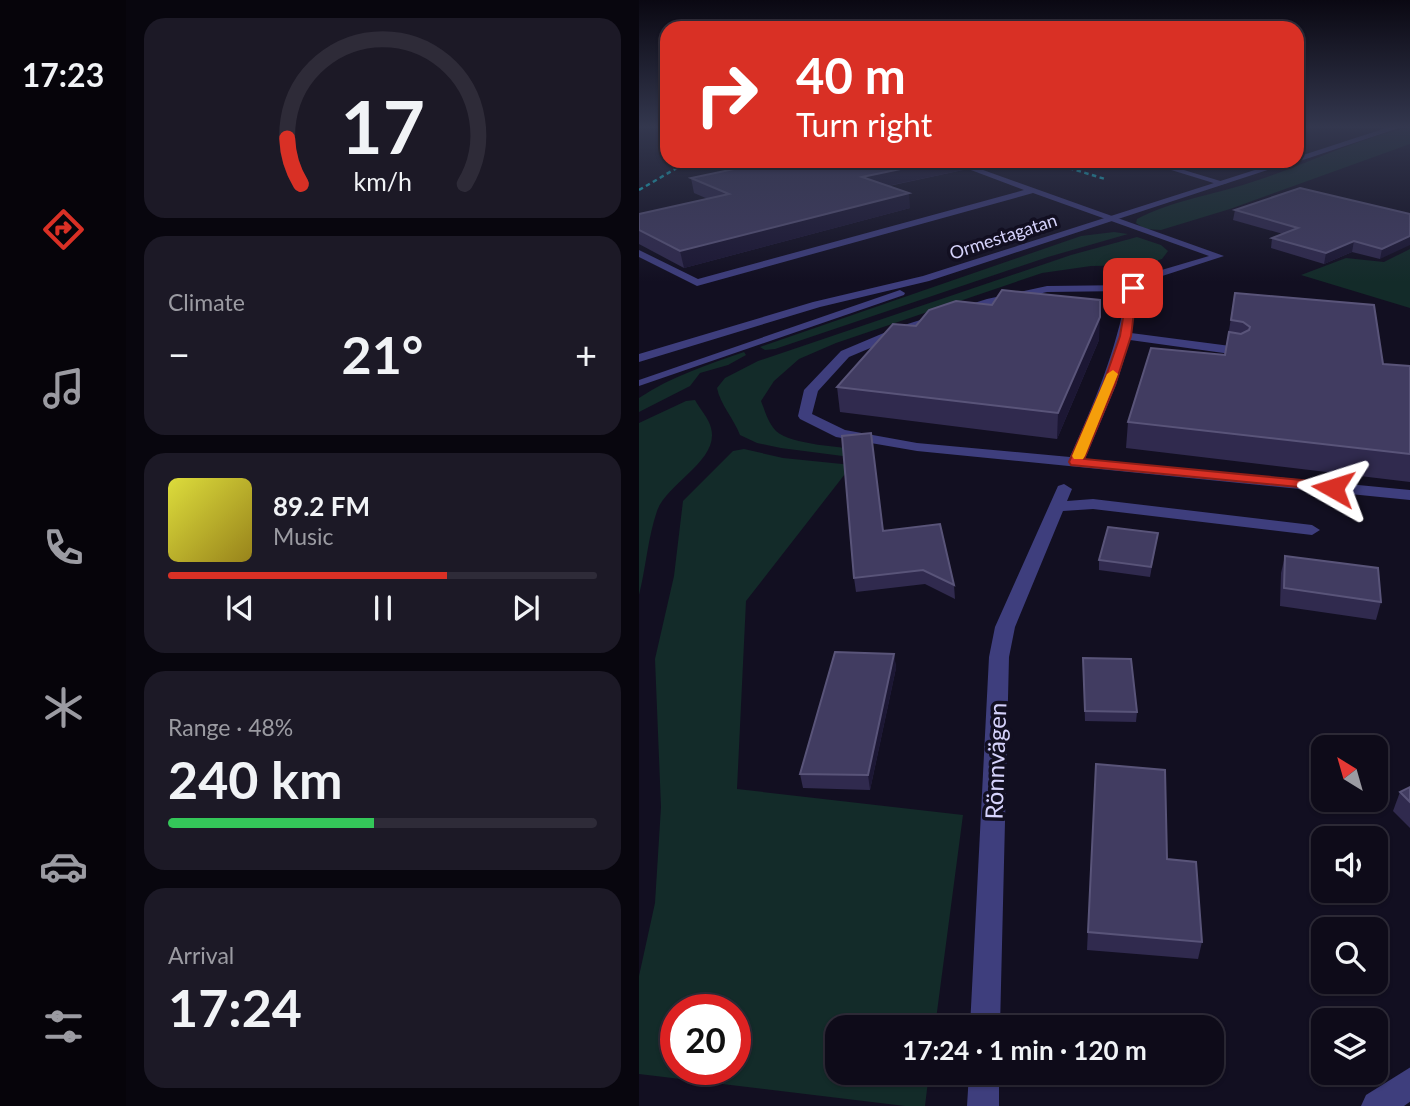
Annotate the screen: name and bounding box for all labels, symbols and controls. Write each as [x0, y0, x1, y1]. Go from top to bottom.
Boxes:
text: 40 m [796, 46, 906, 104]
icon: right [681, 49, 772, 140]
text: 17:23 [22, 55, 104, 94]
text: 17 [340, 82, 425, 170]
text: Turn right [796, 105, 932, 144]
text: km/h [353, 166, 412, 196]
icon: directions [39, 205, 88, 254]
street label: Ormestagatan [946, 208, 1060, 264]
pin [1103, 258, 1163, 318]
icon: arrive [1114, 269, 1152, 307]
text: Climate [168, 288, 245, 316]
text: 21° [342, 323, 423, 385]
text: − [168, 331, 190, 377]
text: + [575, 331, 597, 377]
icon: music [39, 364, 88, 413]
position arrow [1296, 451, 1370, 525]
text: 89.2 FM [273, 490, 370, 522]
text: Music [273, 522, 333, 550]
icon: phone [39, 523, 88, 572]
icon: previous [221, 589, 259, 627]
icon: pause [364, 589, 402, 627]
icon: next [507, 589, 545, 627]
icon: climate [39, 683, 88, 732]
street label: Rönnvägen [978, 702, 1012, 820]
text: Range · 48% [168, 713, 293, 741]
north arrow [1311, 735, 1388, 812]
map controls [1311, 735, 1388, 1085]
text: 240 km [168, 748, 342, 810]
button: sound [1311, 826, 1388, 903]
icon: car [39, 842, 88, 891]
button: search [1311, 917, 1388, 994]
text: Arrival [168, 941, 234, 969]
text: 17:24 [168, 976, 302, 1038]
speed limit sign: 20 [660, 994, 751, 1085]
icon: filters [39, 1002, 88, 1051]
button: layers [1311, 1008, 1388, 1085]
text: 17:24 · 1 min · 120 m [902, 1034, 1147, 1066]

